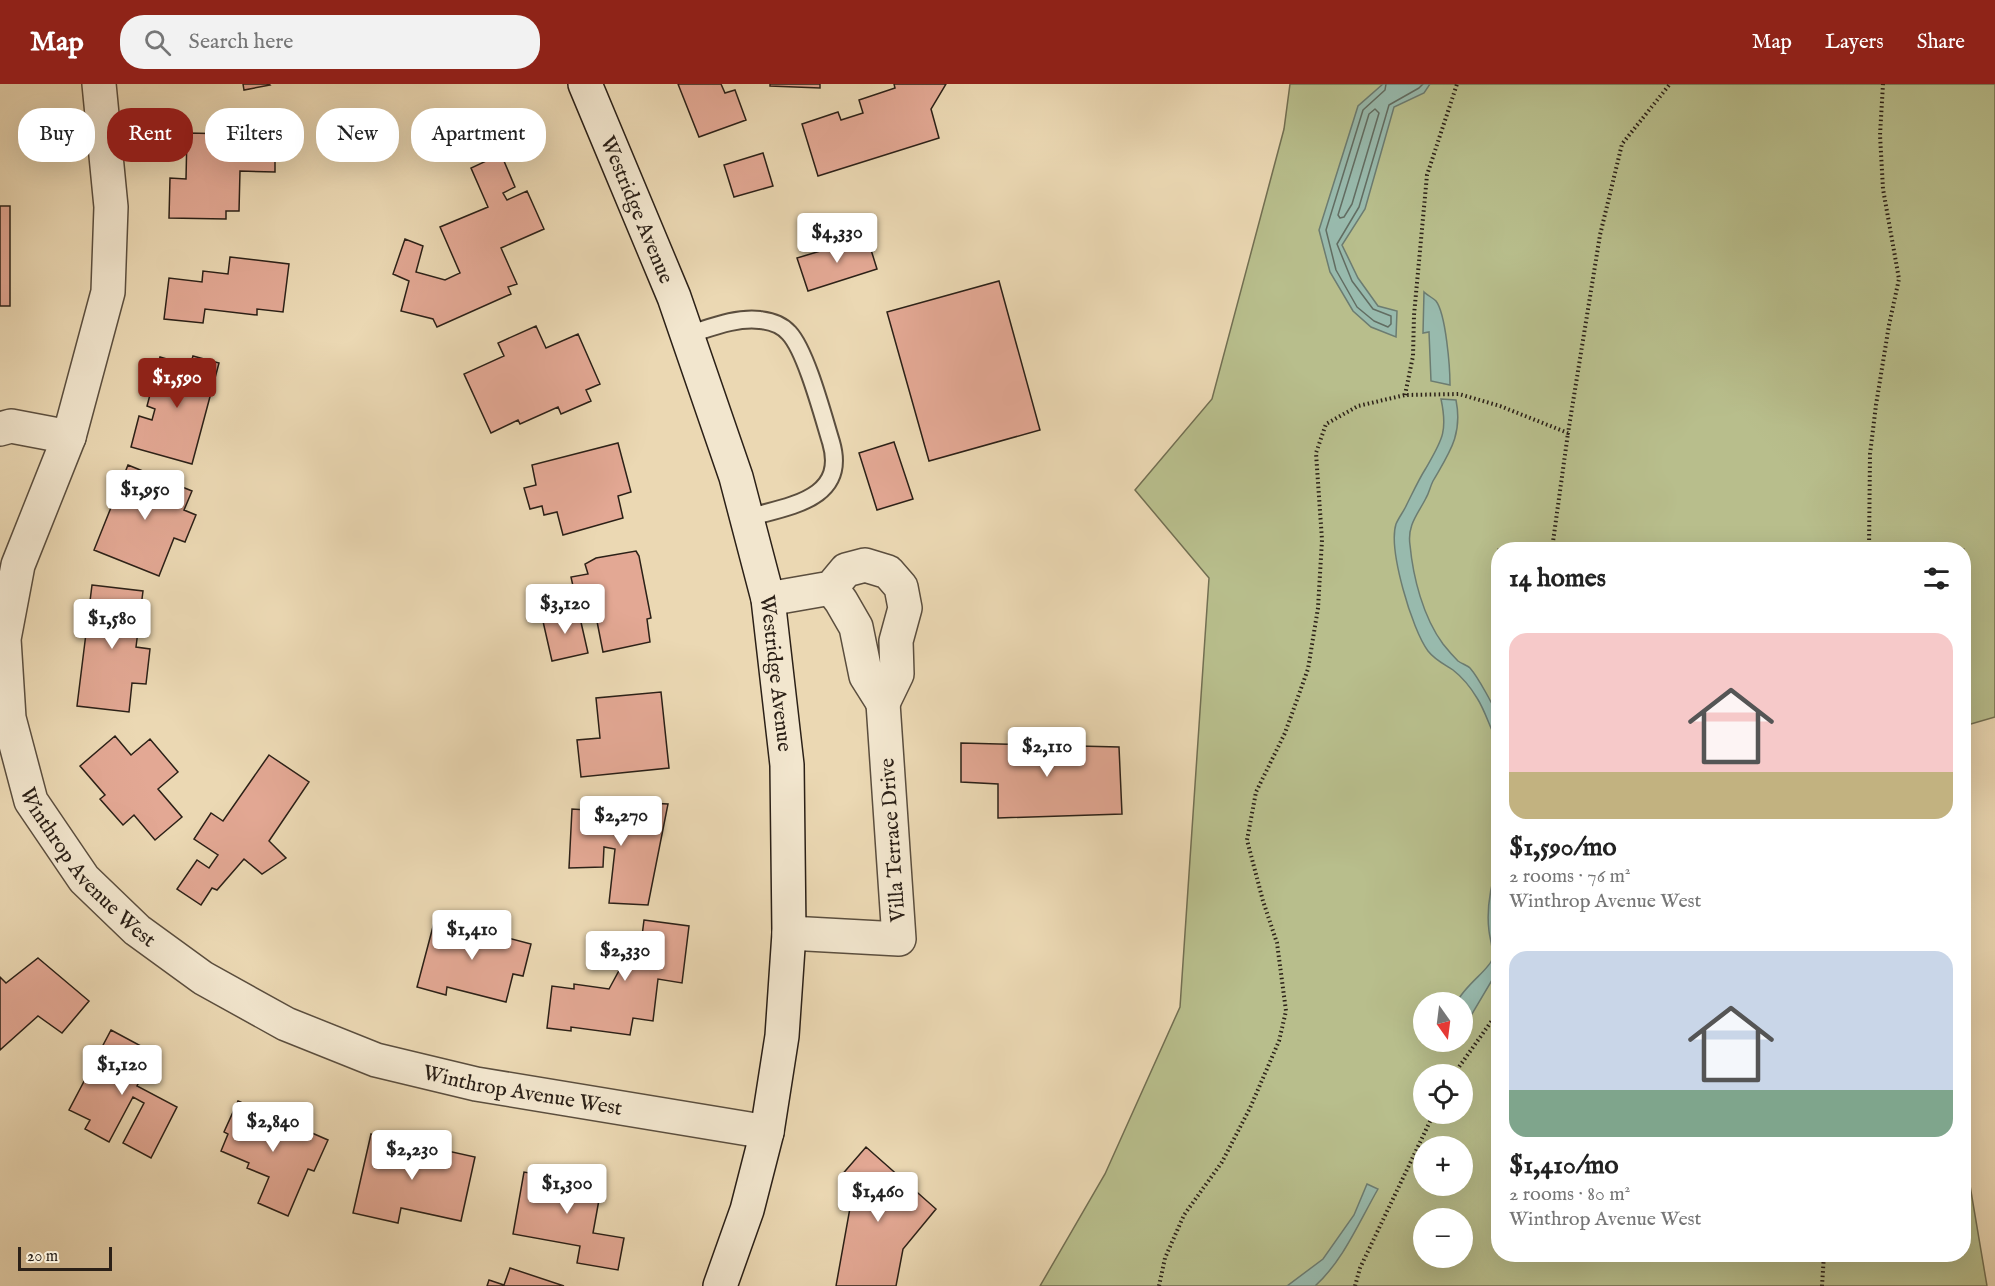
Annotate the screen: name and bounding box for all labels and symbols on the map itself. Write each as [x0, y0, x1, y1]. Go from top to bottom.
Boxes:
street label: Westridge Avenue [593, 132, 679, 288]
pin: $4,330 [788, 213, 886, 264]
pin: $1,590 [128, 358, 226, 409]
pin: $1,950 [96, 470, 194, 521]
pin: $3,120 [516, 584, 614, 635]
street label: Westridge Avenue [753, 594, 797, 753]
pin: $1,580 [63, 599, 161, 650]
pin: $2,110 [998, 727, 1096, 778]
street label: Villa Terrace Drive [874, 757, 913, 924]
street label: Winthrop Avenue West [13, 784, 161, 954]
pin: $2,270 [572, 796, 670, 847]
pin: $1,410 [423, 910, 521, 961]
pin: $2,330 [576, 931, 674, 982]
north arrow [1413, 992, 1473, 1052]
pin: $1,120 [73, 1045, 171, 1096]
street label: Winthrop Avenue West [420, 1060, 624, 1123]
pin: $2,840 [224, 1102, 322, 1153]
pin: $2,230 [363, 1130, 461, 1181]
pin: $1,300 [518, 1164, 616, 1215]
pin: $1,460 [829, 1172, 927, 1223]
scale bar [18, 1244, 112, 1272]

